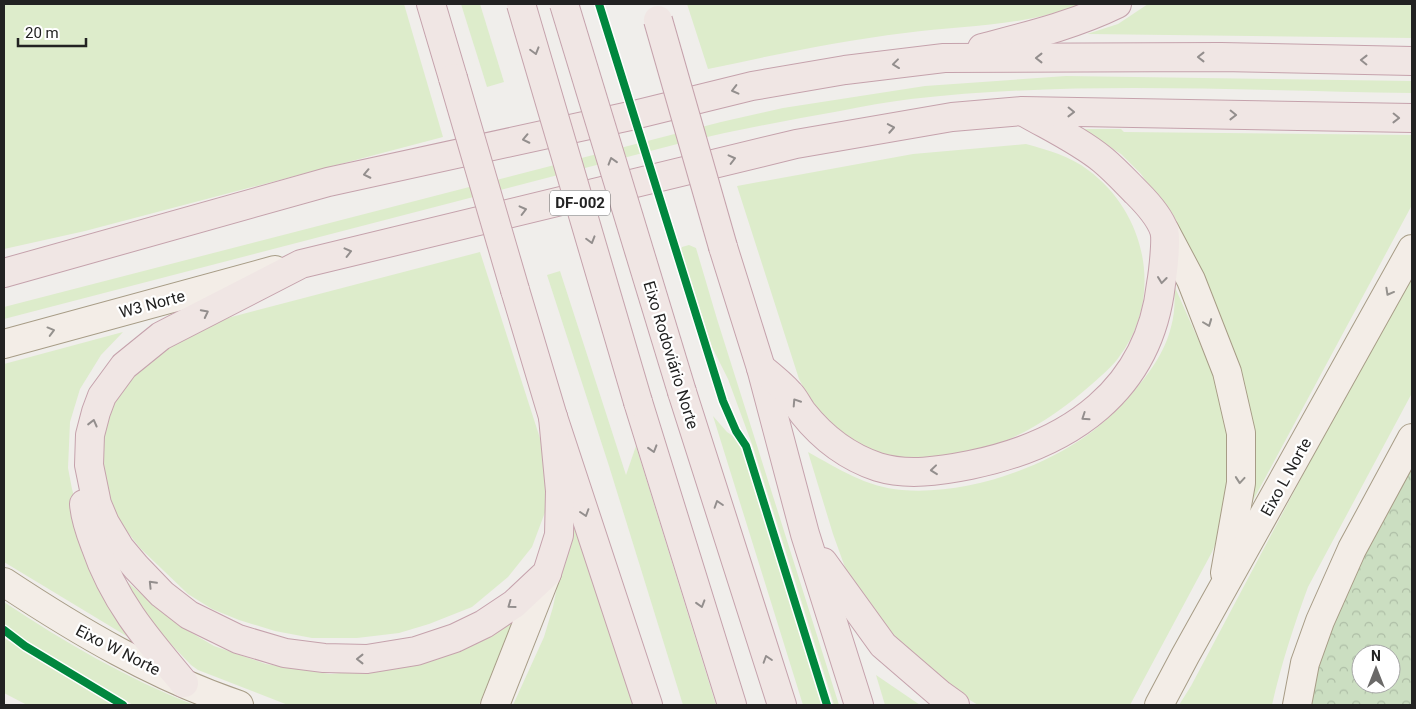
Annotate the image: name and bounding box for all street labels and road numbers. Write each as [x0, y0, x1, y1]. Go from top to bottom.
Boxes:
road number: DF-002 [550, 190, 610, 216]
street label: Eixo Rodoviário Norte [639, 279, 703, 431]
street label: W3 Norte [117, 286, 187, 322]
street label: Eixo L Norte [1257, 435, 1315, 519]
street label: Eixo W Norte [73, 621, 163, 679]

